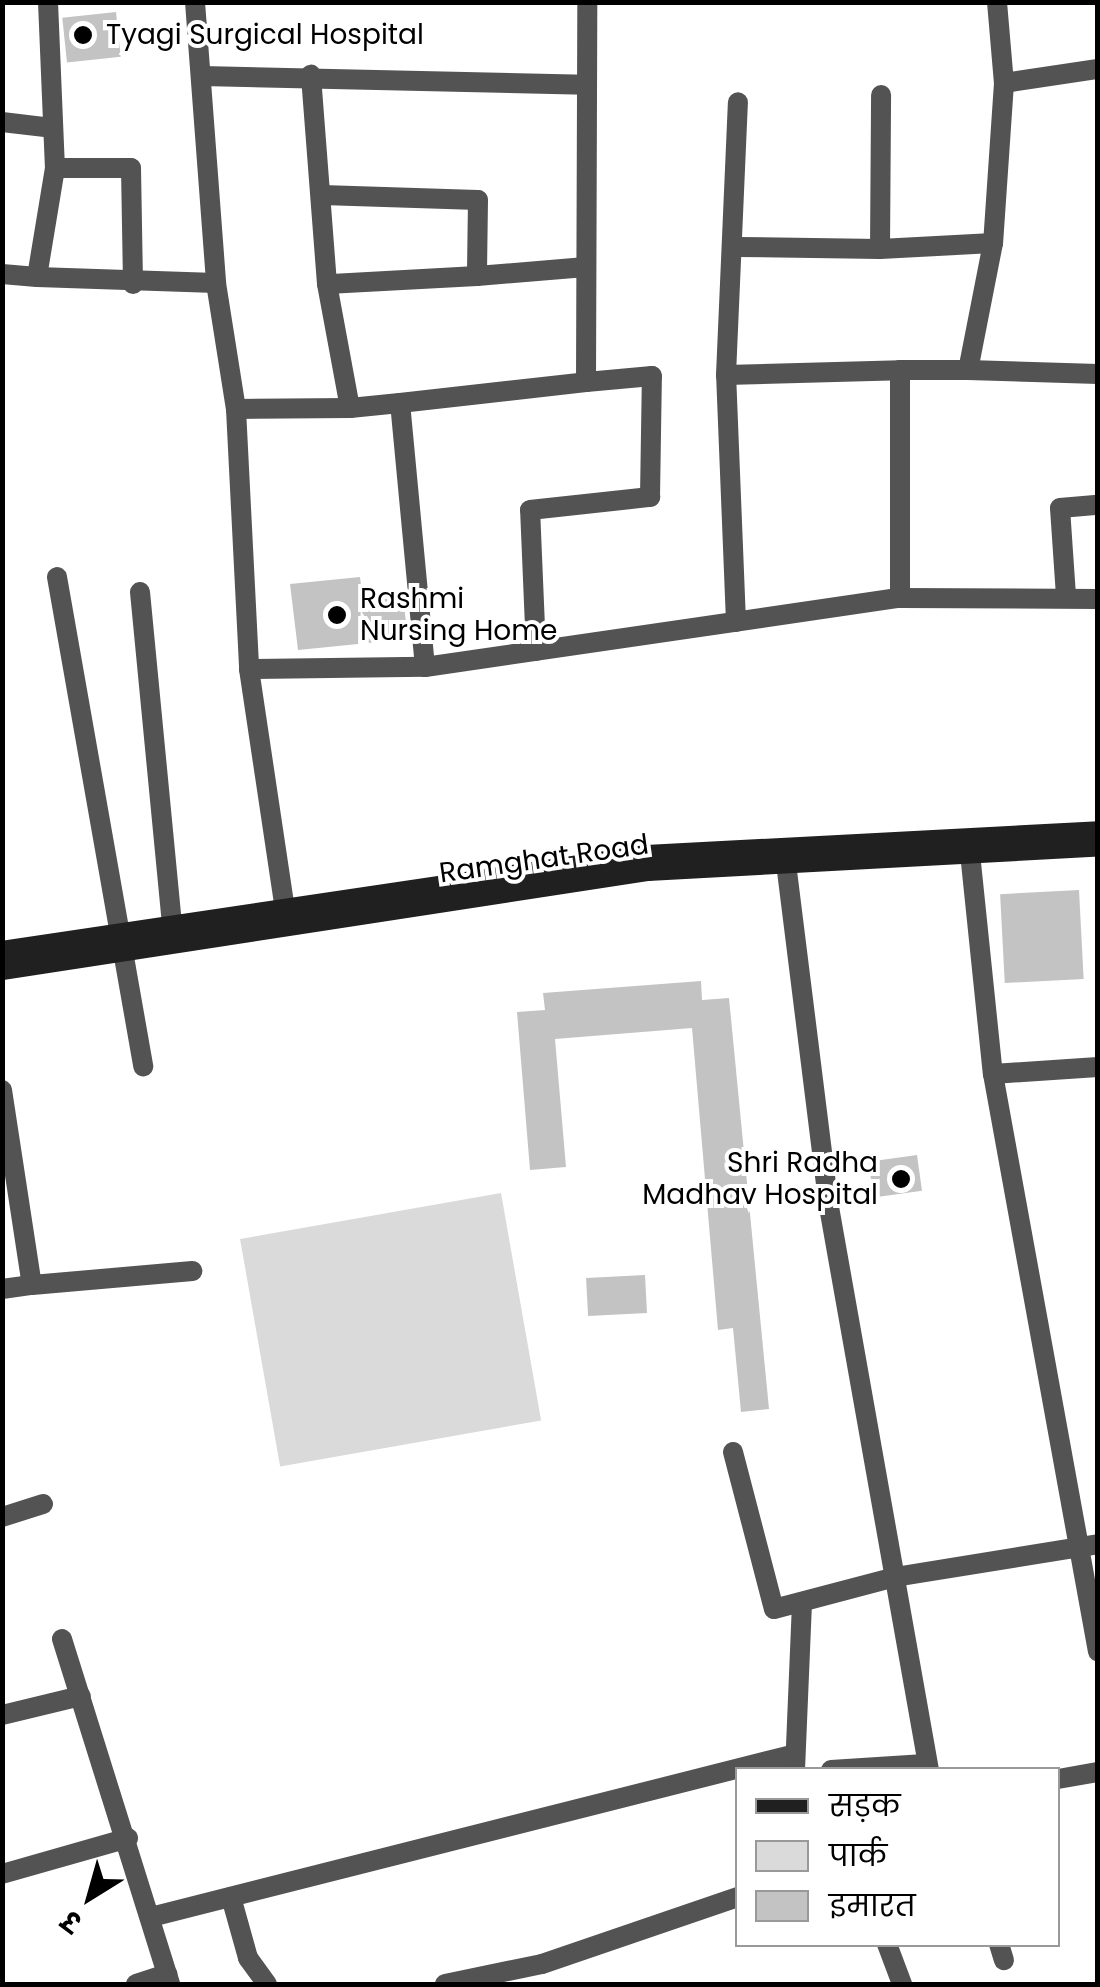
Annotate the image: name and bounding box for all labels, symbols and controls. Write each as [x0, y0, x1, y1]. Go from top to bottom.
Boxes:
place label: Tyagi Surgical Hospital [106, 18, 424, 52]
marker: Tyagi Surgical Hospital [70, 22, 96, 48]
place label: Rashmi Nursing Home [360, 582, 557, 648]
marker: Rashmi Nursing Home [324, 602, 350, 628]
street label: Ramghat Road [437, 828, 651, 890]
place label: Shri Radha Madhav Hospital [642, 1146, 878, 1212]
marker: Shri Radha Madhav Hospital [888, 1166, 914, 1192]
legend [735, 1767, 1060, 1947]
text: सड़क [829, 1784, 901, 1827]
text: पार्क [829, 1834, 887, 1877]
north arrow [40, 1847, 140, 1947]
text: इमारत [829, 1884, 916, 1927]
text: उ [54, 1901, 90, 1942]

